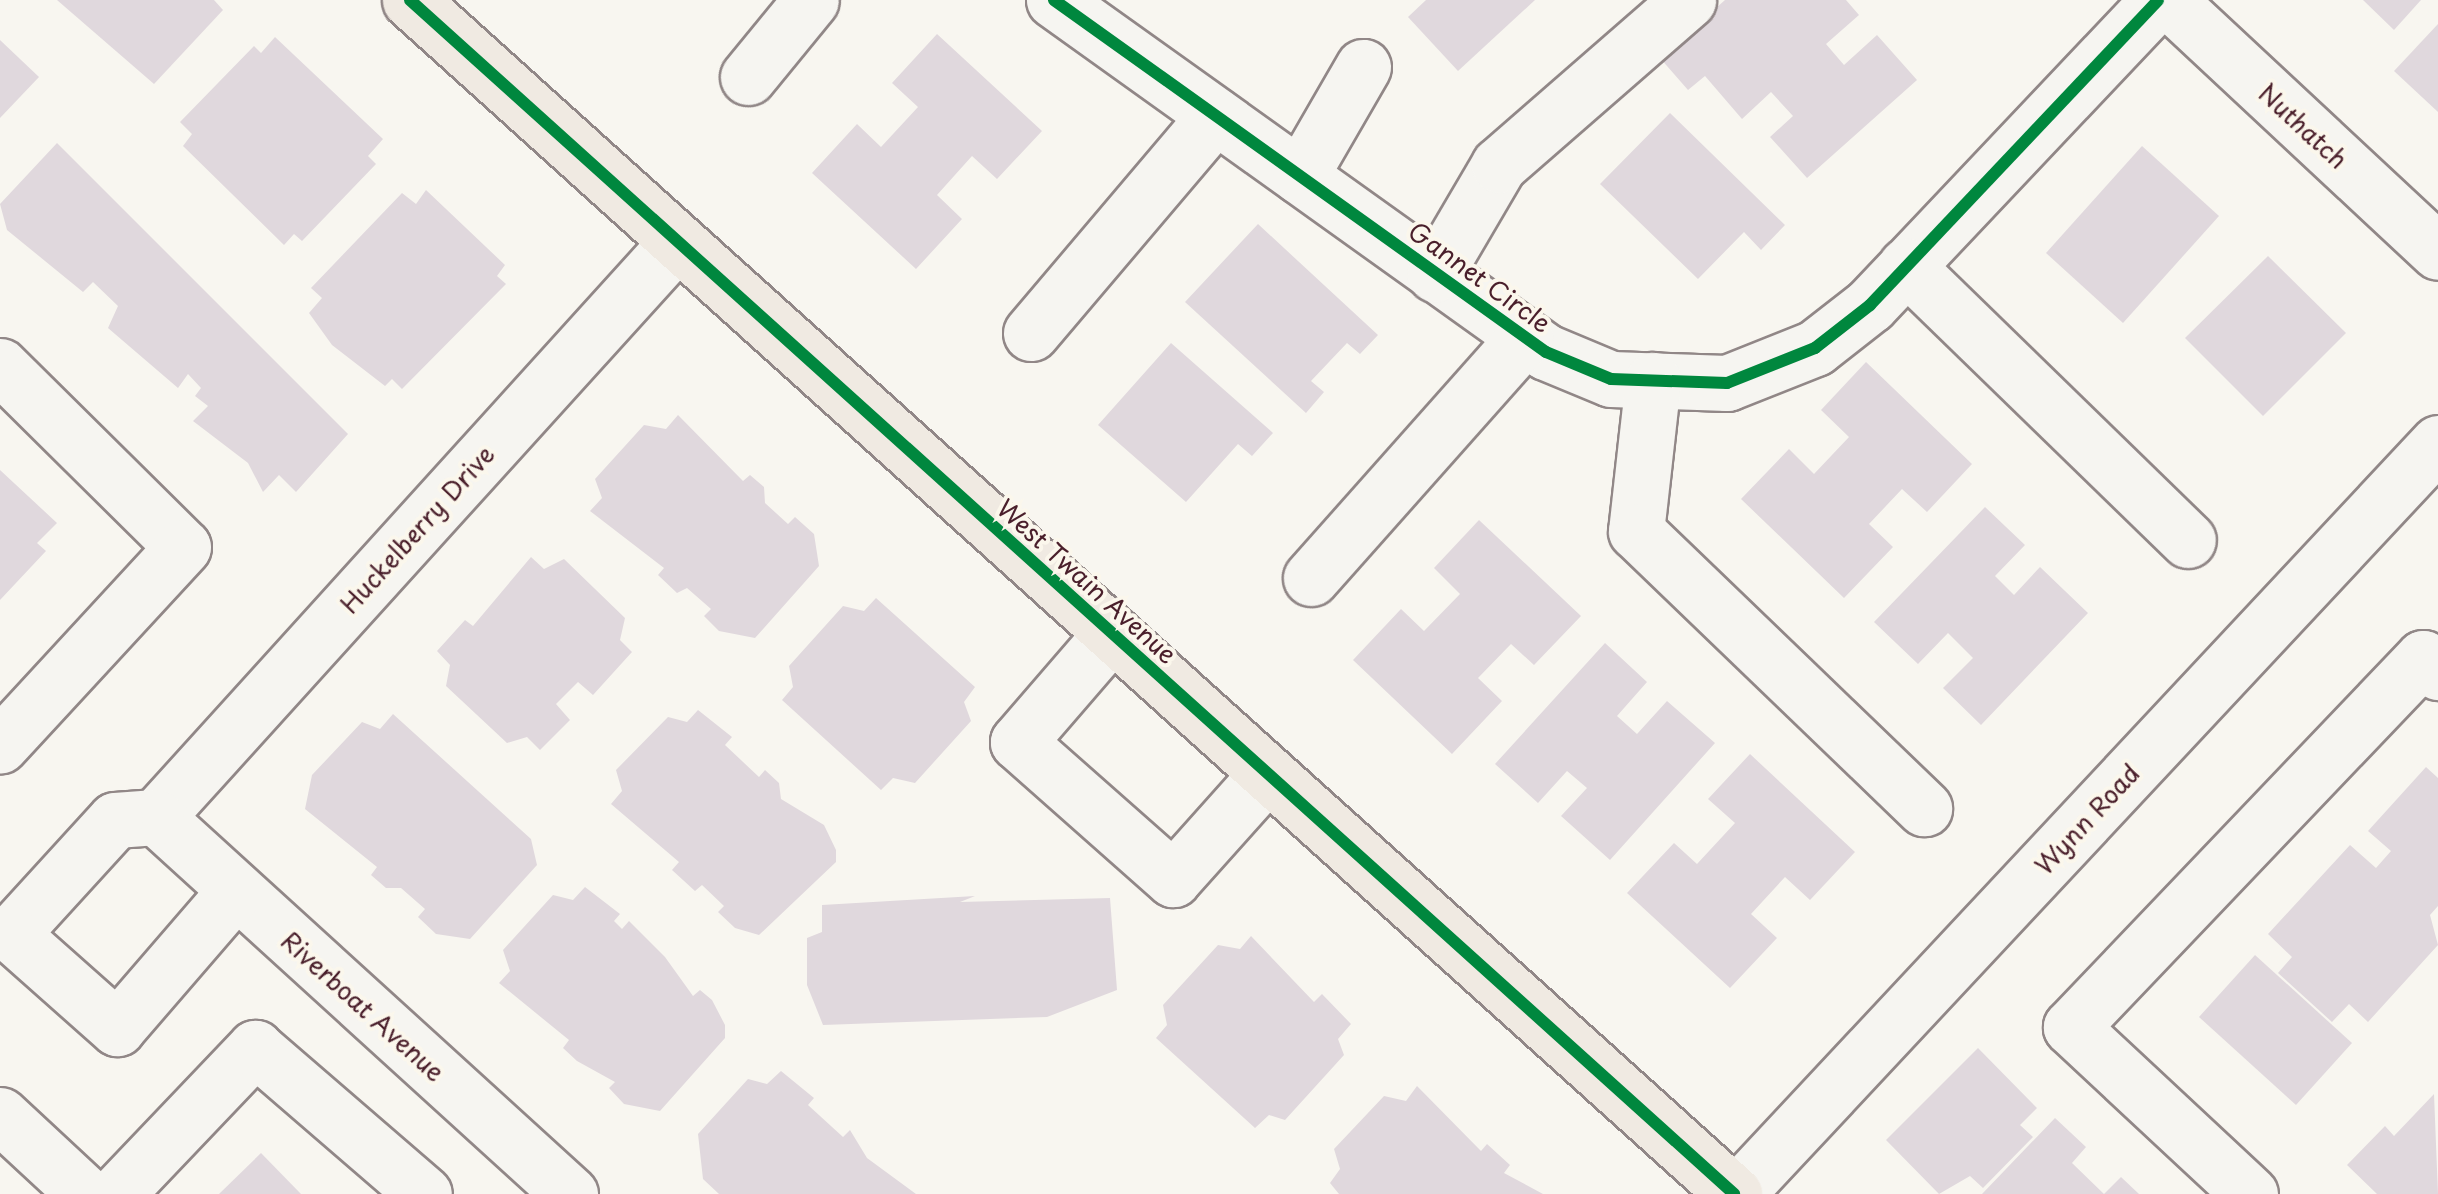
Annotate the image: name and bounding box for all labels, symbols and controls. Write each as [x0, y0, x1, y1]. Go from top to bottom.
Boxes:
street label: Nuthatch [2252, 77, 2354, 175]
street label: Gannet Circle [1402, 214, 1558, 340]
street label: Huckelberry Drive [334, 439, 500, 619]
street label: West Twain Avenue [991, 492, 1183, 670]
street label: Wynn Road [2029, 758, 2145, 880]
street label: Riverboat Avenue [276, 925, 450, 1087]

